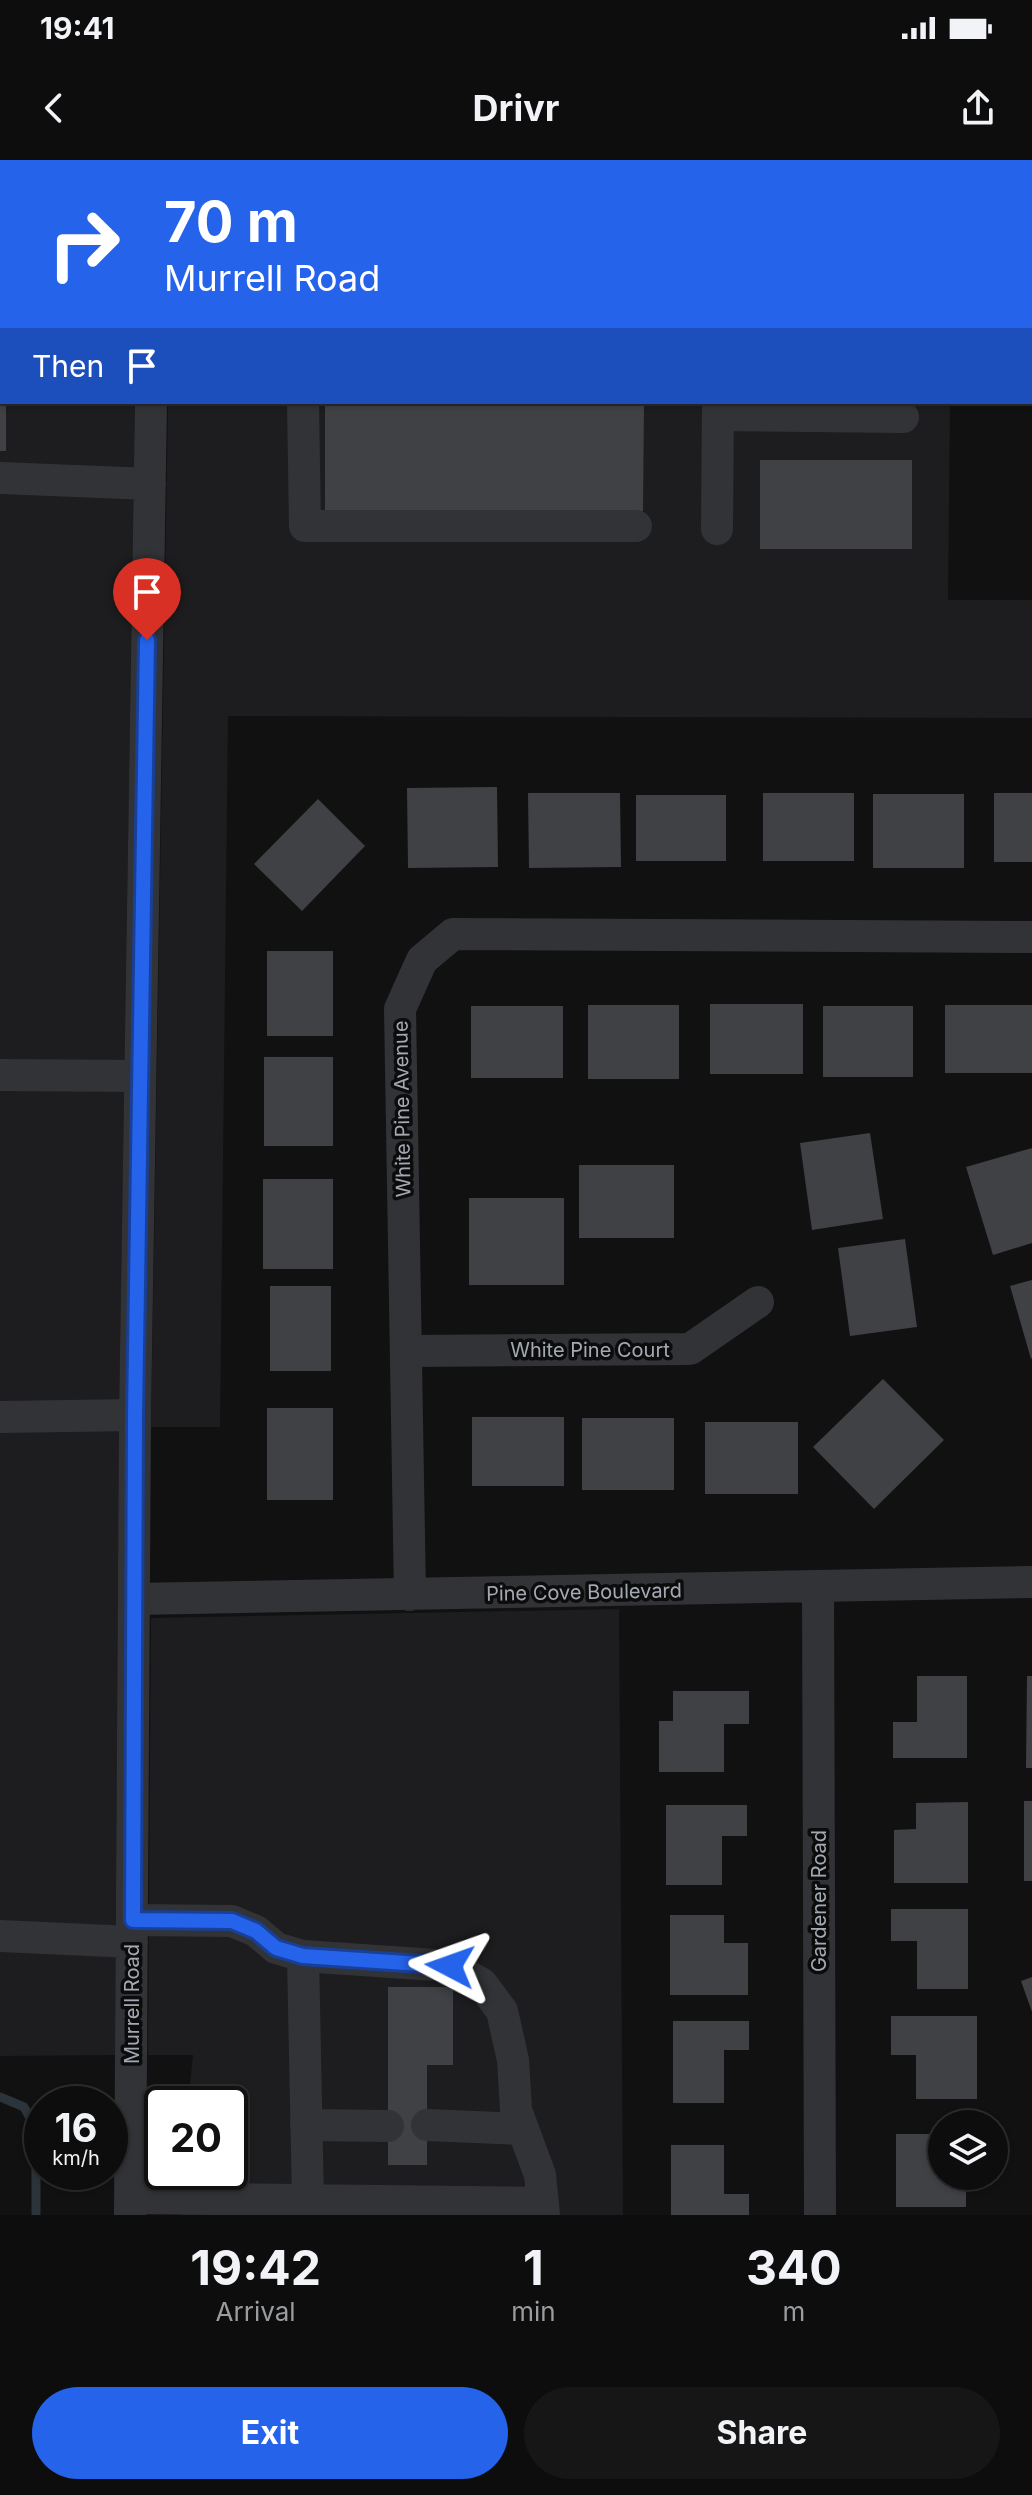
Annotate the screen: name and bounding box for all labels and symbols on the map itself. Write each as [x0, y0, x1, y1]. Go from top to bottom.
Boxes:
pin [113, 558, 181, 640]
street label: White Pine Avenue [388, 1020, 416, 1198]
street label: White Pine Court [510, 1338, 670, 1362]
street label: Pine Cove Boulevard [486, 1578, 682, 1606]
street label: Gardener Road [807, 1830, 831, 1972]
position arrow [408, 1924, 492, 2008]
street label: Murrell Road [120, 1944, 144, 2064]
speed limit sign: 20 [144, 2086, 248, 2190]

